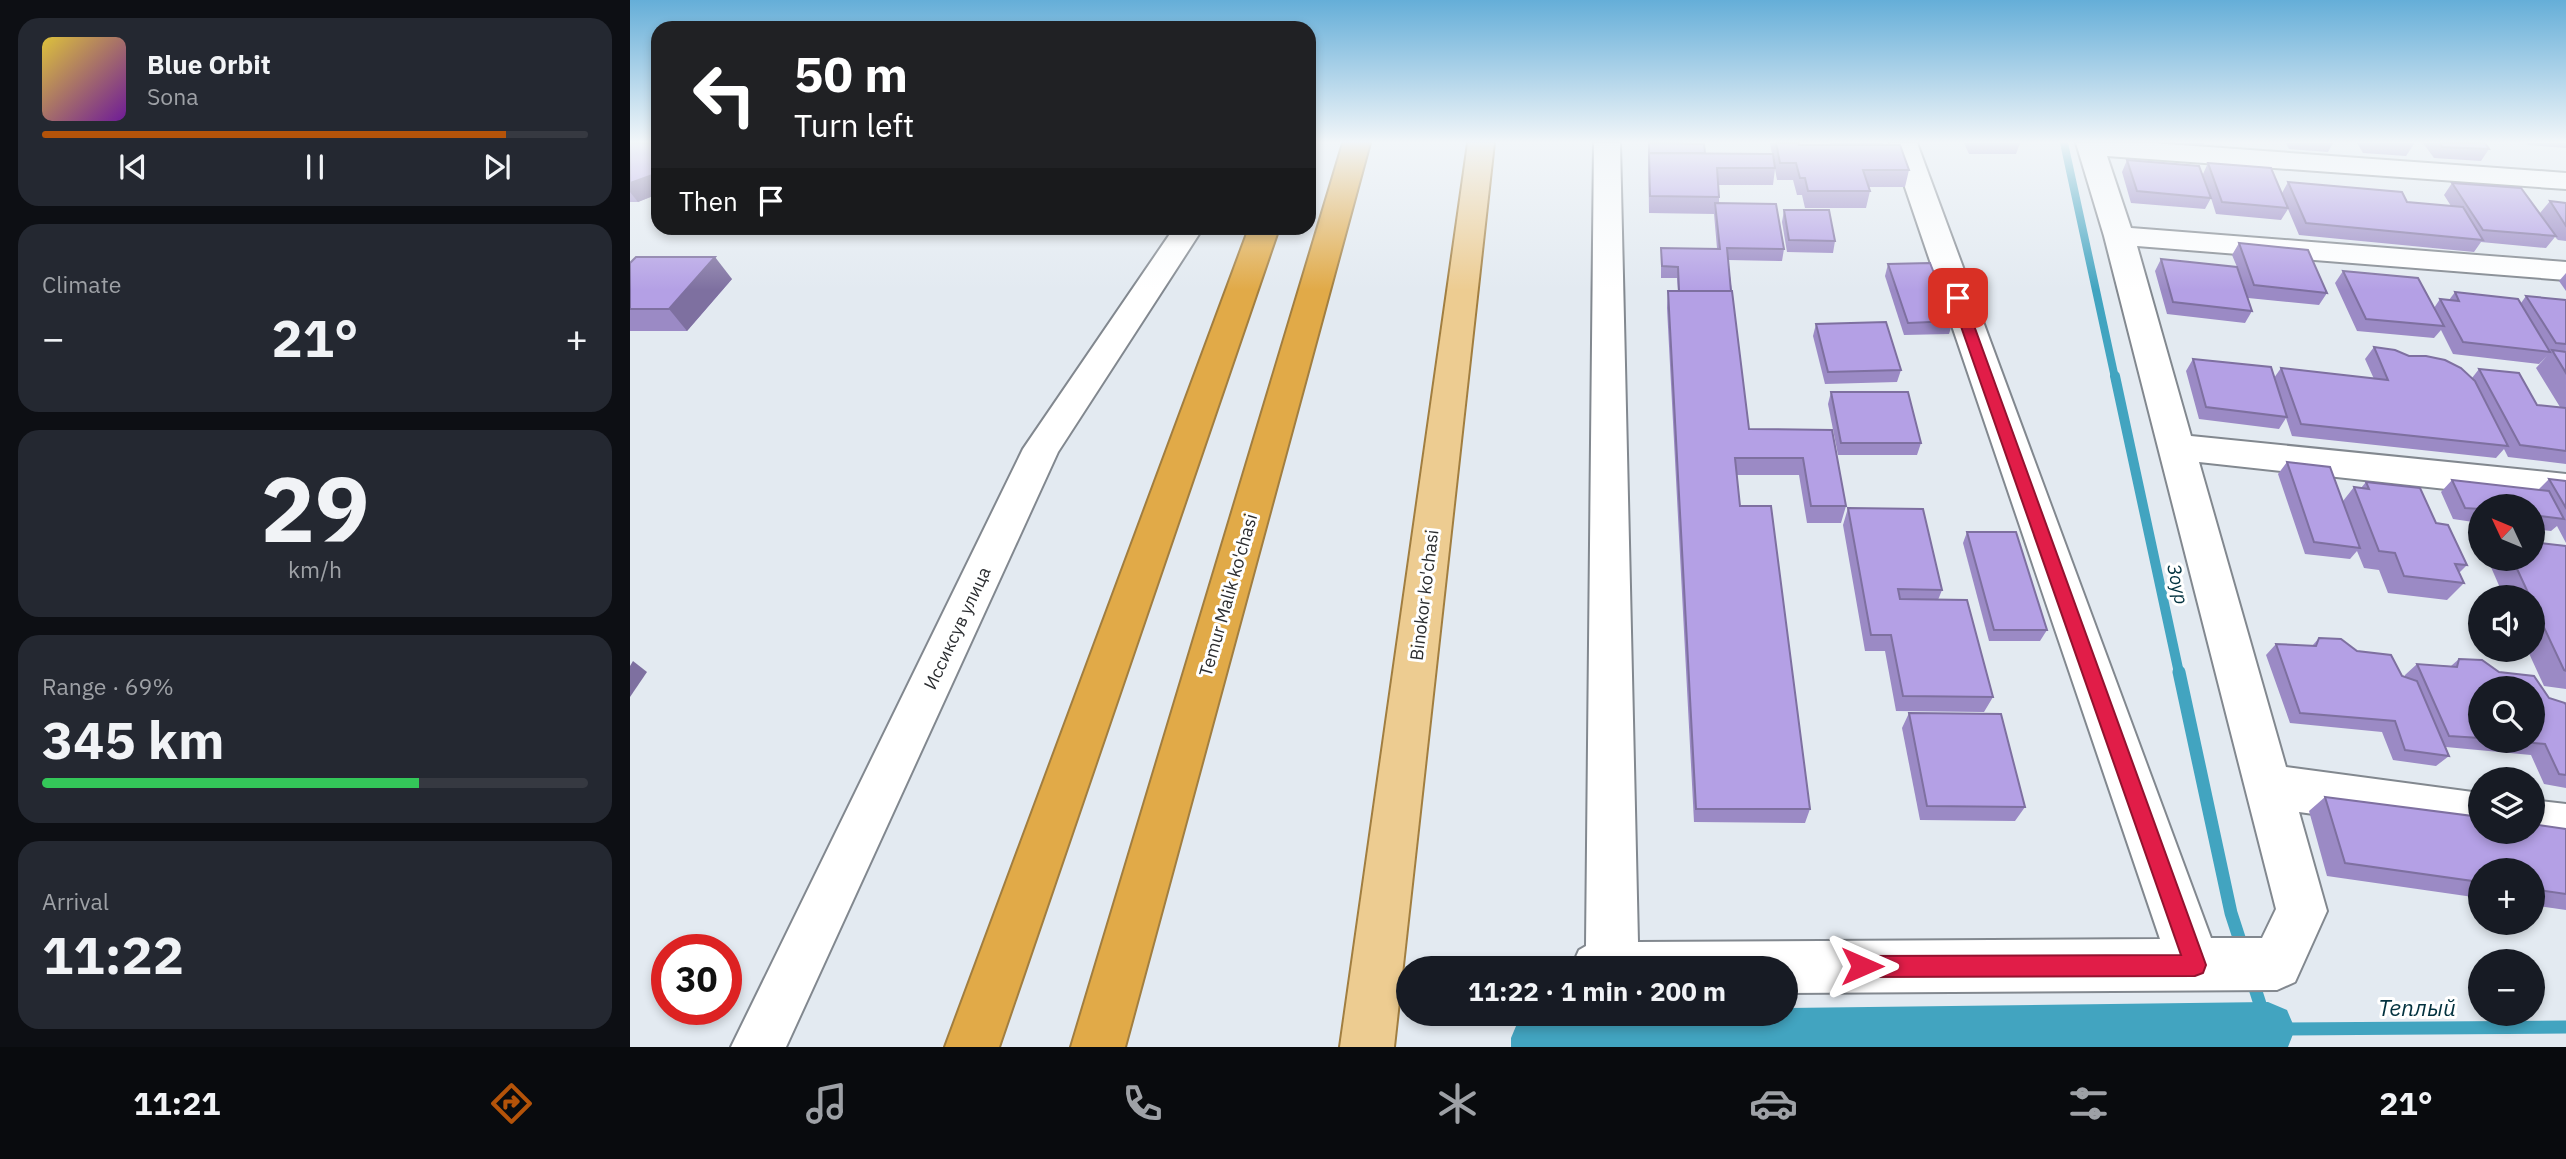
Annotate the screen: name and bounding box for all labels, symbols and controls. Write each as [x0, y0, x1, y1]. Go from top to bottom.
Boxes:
text: 50 m [794, 42, 908, 105]
text: Blue Orbit [147, 47, 271, 81]
icon: left [679, 49, 770, 140]
text: Sona [147, 81, 199, 111]
text: Turn left [794, 104, 914, 146]
icon: previous [114, 148, 152, 186]
icon: pause [296, 148, 334, 186]
icon: next [478, 148, 516, 186]
icon: arrive [752, 182, 790, 220]
text: Then [679, 184, 738, 218]
pin [1928, 268, 1988, 328]
text: Climate [42, 269, 121, 299]
icon: arrive [1939, 279, 1977, 317]
text: 21° [272, 304, 358, 371]
text: − [42, 313, 65, 362]
text: + [565, 313, 588, 362]
text: 29 [260, 449, 370, 567]
north arrow [2468, 494, 2544, 570]
map controls [2468, 494, 2545, 1026]
street label: Temur Malik ko'chasi [1194, 511, 1262, 679]
street label: Binokor ko'chasi [1405, 528, 1443, 662]
text: km/h [288, 554, 342, 584]
street label: Иссиксув улица [918, 562, 996, 693]
water label: Зоур [2162, 562, 2194, 606]
button: sound [2468, 585, 2545, 662]
text: Range · 69% [42, 671, 174, 701]
button: search [2468, 676, 2545, 753]
text: 345 km [42, 706, 224, 773]
button: layers [2468, 767, 2545, 844]
button: + [2468, 858, 2545, 935]
text: Arrival [42, 886, 109, 916]
text: 11:22 [42, 921, 184, 988]
position arrow [1825, 929, 1899, 1003]
speed limit sign: 30 [651, 934, 742, 1025]
button: − [2468, 949, 2545, 1026]
text: 11:22 · 1 min · 200 m [1468, 974, 1726, 1008]
water label: Теплый [2378, 992, 2456, 1022]
icon: directions [487, 1079, 536, 1128]
icon: music [802, 1079, 851, 1128]
icon: phone [1118, 1079, 1167, 1128]
icon: climate [1433, 1079, 1482, 1128]
icon: car [1749, 1079, 1798, 1128]
icon: filters [2064, 1079, 2113, 1128]
text: 11:21 [133, 1082, 221, 1124]
text: 21° [2379, 1082, 2433, 1124]

